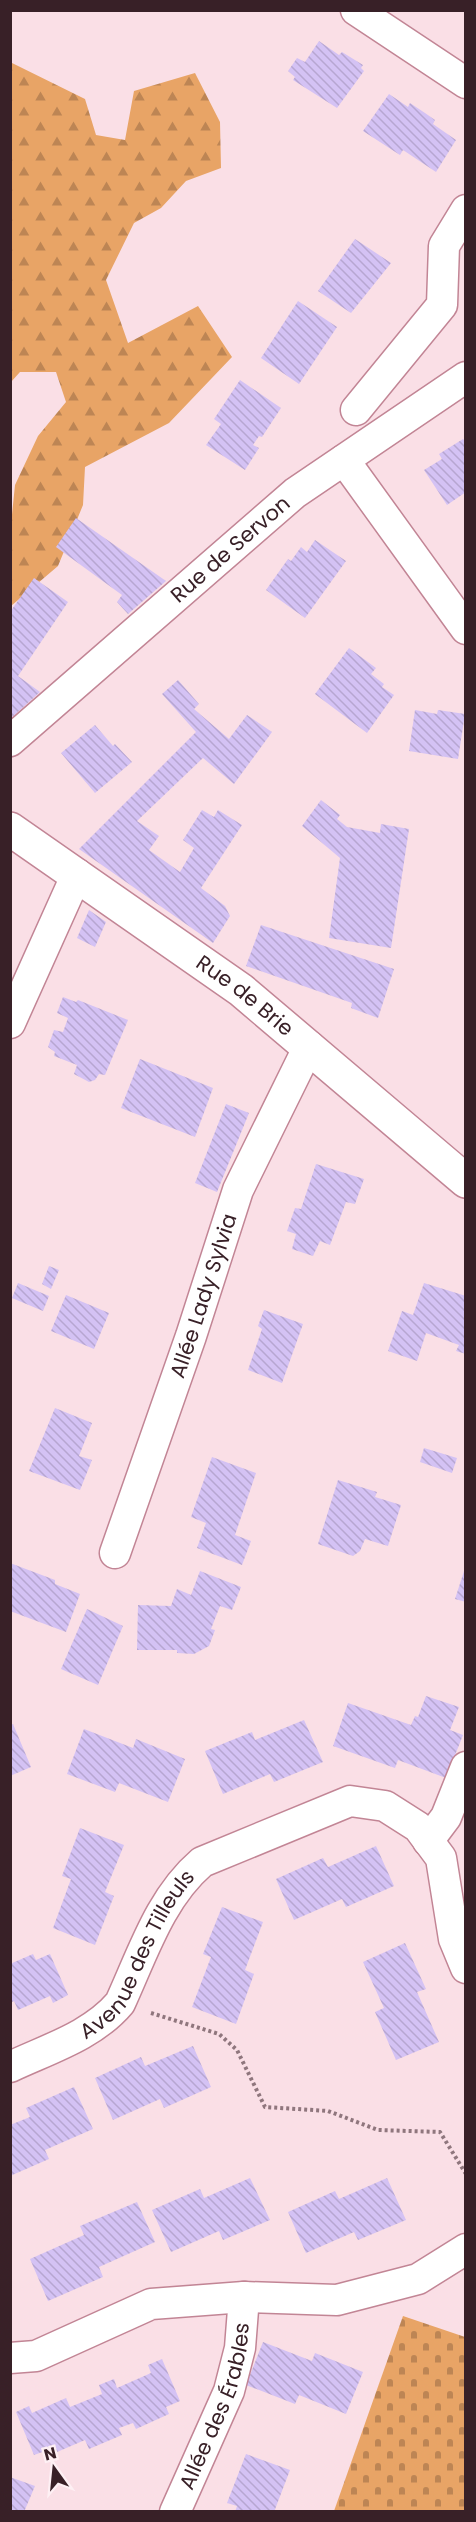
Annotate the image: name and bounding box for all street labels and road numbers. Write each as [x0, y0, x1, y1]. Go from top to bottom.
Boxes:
street label: Rue de Servon [164, 489, 296, 609]
street label: Rue de Brie [190, 948, 300, 1043]
street label: Allée Lady Sylvia [162, 1210, 244, 1382]
street label: Avenue des Tilleuls [74, 1863, 201, 2046]
street label: Allée des Érables [172, 2322, 256, 2494]

